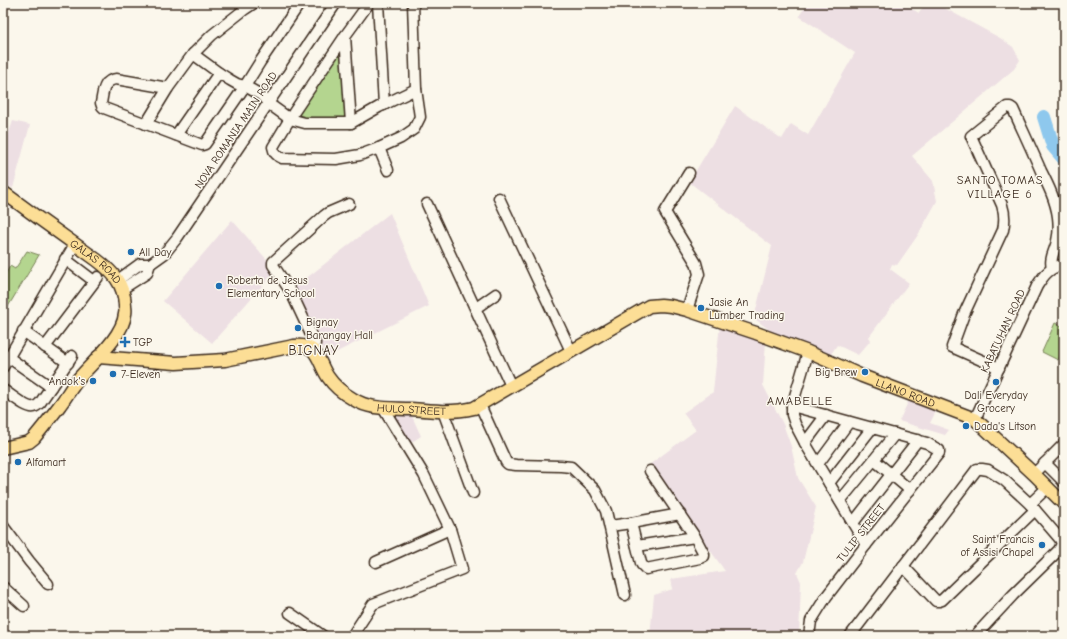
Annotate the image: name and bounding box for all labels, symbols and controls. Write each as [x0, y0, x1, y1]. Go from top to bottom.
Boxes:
street label: NOVA ROMANIA MAIN ROAD [192, 69, 280, 191]
district label: SANTO TOMAS VILLAGE 6 [957, 173, 1043, 201]
street label: GALAS ROAD [68, 236, 124, 286]
place label: All Day [139, 246, 171, 259]
marker: All Day [126, 247, 136, 257]
place label: Roberta de Jesus Elementary School [227, 274, 315, 300]
marker: Roberta de Jesus Elementary School [214, 281, 224, 291]
street label: KABATUHAN ROAD [978, 287, 1028, 375]
place label: Jasie An Lumber Trading [709, 296, 784, 322]
marker: Jasie An Lumber Trading [696, 303, 706, 313]
place label: Bignay Barangay Hall [306, 316, 373, 342]
marker: Bignay Barangay Hall [293, 323, 303, 333]
place label: TGP [133, 336, 152, 349]
marker: TGP [120, 337, 130, 347]
district label: BIGNAY [288, 343, 340, 358]
place label: Big Brew [815, 366, 857, 379]
marker: Big Brew [860, 367, 870, 377]
place label: 7-Eleven [121, 368, 160, 381]
marker: 7-Eleven [108, 369, 118, 379]
place label: Andok's [49, 375, 85, 388]
street label: LLANO ROAD [874, 375, 937, 410]
marker: Andok's [88, 376, 98, 386]
marker: Dali Everyday Grocery [991, 377, 1001, 387]
place label: Dali Everyday Grocery [964, 389, 1028, 415]
district label: AMABELLE [767, 394, 833, 408]
street label: HULO STREET [376, 401, 446, 418]
place label: Dada's Litson [974, 420, 1036, 433]
marker: Dada's Litson [961, 421, 971, 431]
place label: Alfamart [26, 456, 66, 469]
marker: Alfamart [13, 457, 23, 467]
street label: TULIP STREET [834, 501, 888, 565]
place label: Saint Francis of Assisi Chapel [961, 533, 1034, 559]
marker: Saint Francis of Assisi Chapel [1037, 540, 1047, 550]

